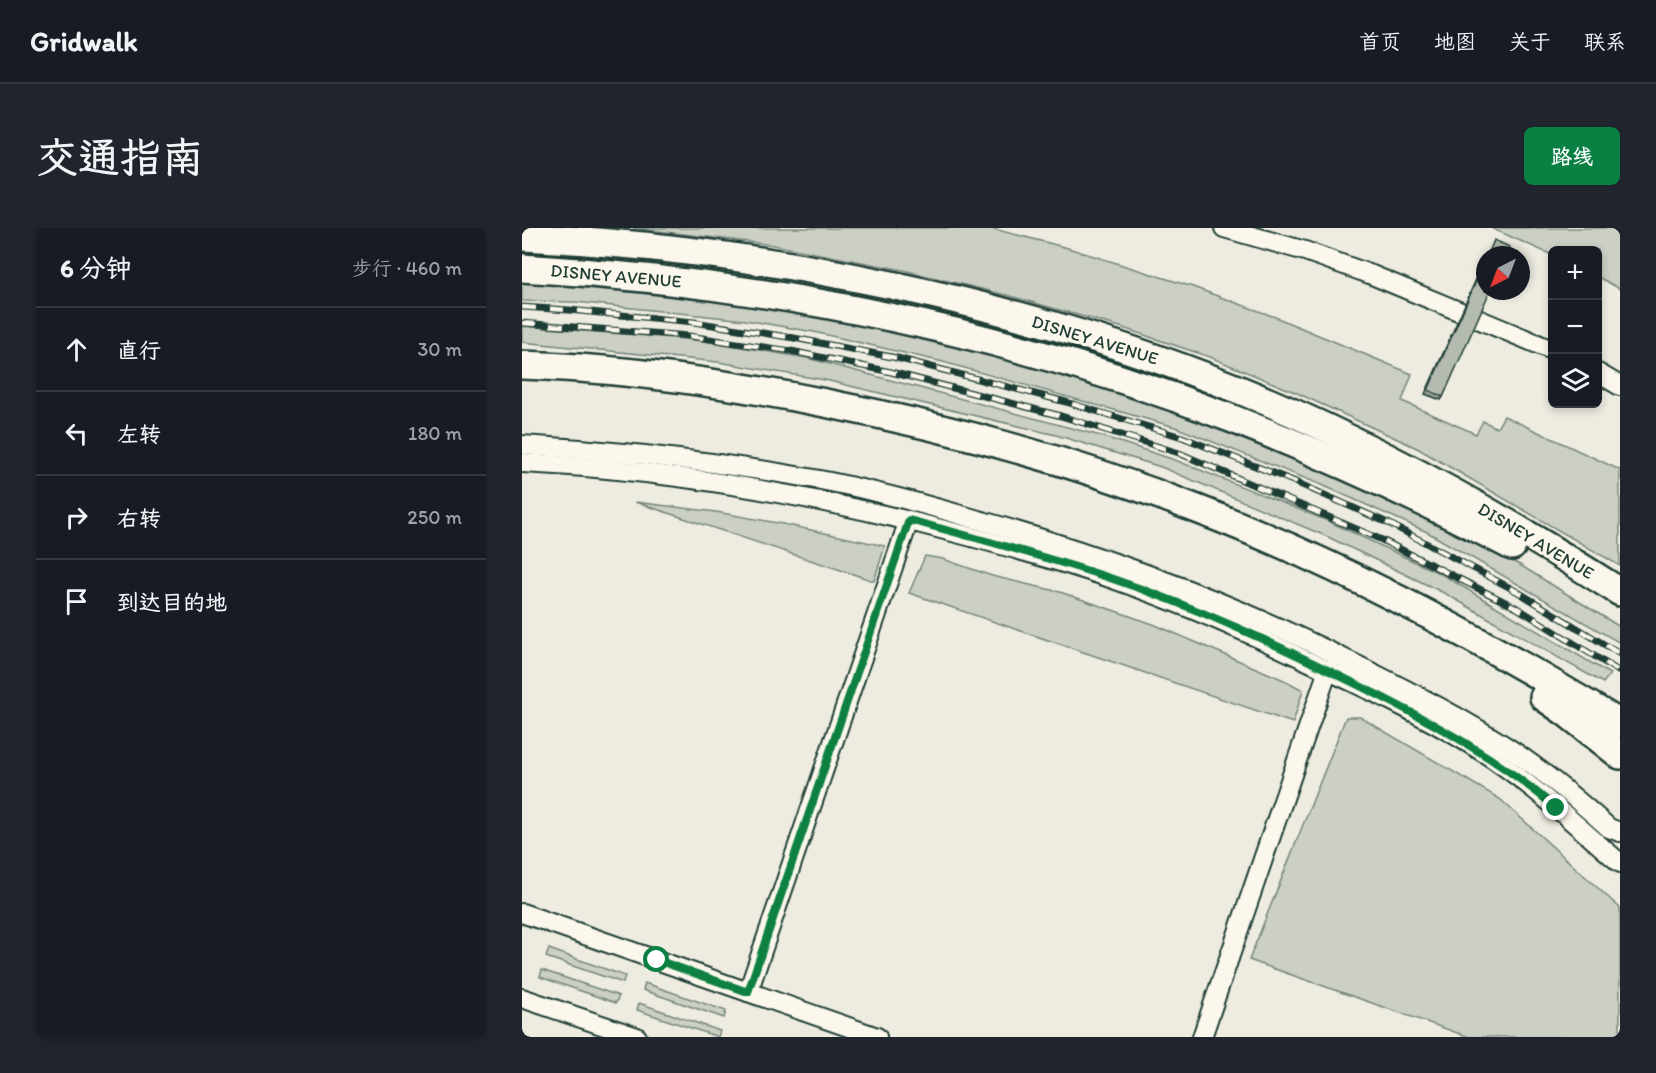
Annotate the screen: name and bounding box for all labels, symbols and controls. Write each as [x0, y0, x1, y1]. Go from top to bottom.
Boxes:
text: Gridwalk [30, 24, 138, 58]
text: 首页 [1359, 29, 1401, 54]
text: 地图 [1434, 29, 1476, 54]
text: 关于 [1509, 29, 1551, 54]
text: 联系 [1584, 29, 1626, 54]
button: 路线 [1524, 127, 1620, 185]
text: 交通指南 [36, 132, 204, 183]
north arrow [1476, 246, 1530, 300]
map controls [1548, 246, 1602, 408]
button: + [1548, 246, 1602, 300]
text: 6 分钟 [60, 252, 132, 284]
text: 步行 · 460 m [352, 256, 462, 280]
street label: DISNEY AVENUE [550, 259, 682, 293]
button: − [1548, 300, 1602, 354]
street label: DISNEY AVENUE [1029, 310, 1161, 370]
icon: ahead [60, 333, 93, 366]
text: 直行 [117, 337, 161, 364]
text: 30 m [417, 337, 462, 361]
button: layers [1548, 354, 1602, 408]
icon: left [60, 417, 93, 450]
text: 左转 [117, 421, 161, 448]
text: 180 m [408, 421, 462, 445]
street label: DISNEY AVENUE [1474, 498, 1598, 584]
icon: right [60, 501, 93, 534]
text: 右转 [117, 505, 161, 532]
text: 250 m [407, 505, 462, 529]
icon: arrive [60, 585, 93, 618]
text: 到达目的地 [117, 589, 227, 616]
route end [1542, 794, 1568, 820]
route start [643, 946, 669, 972]

